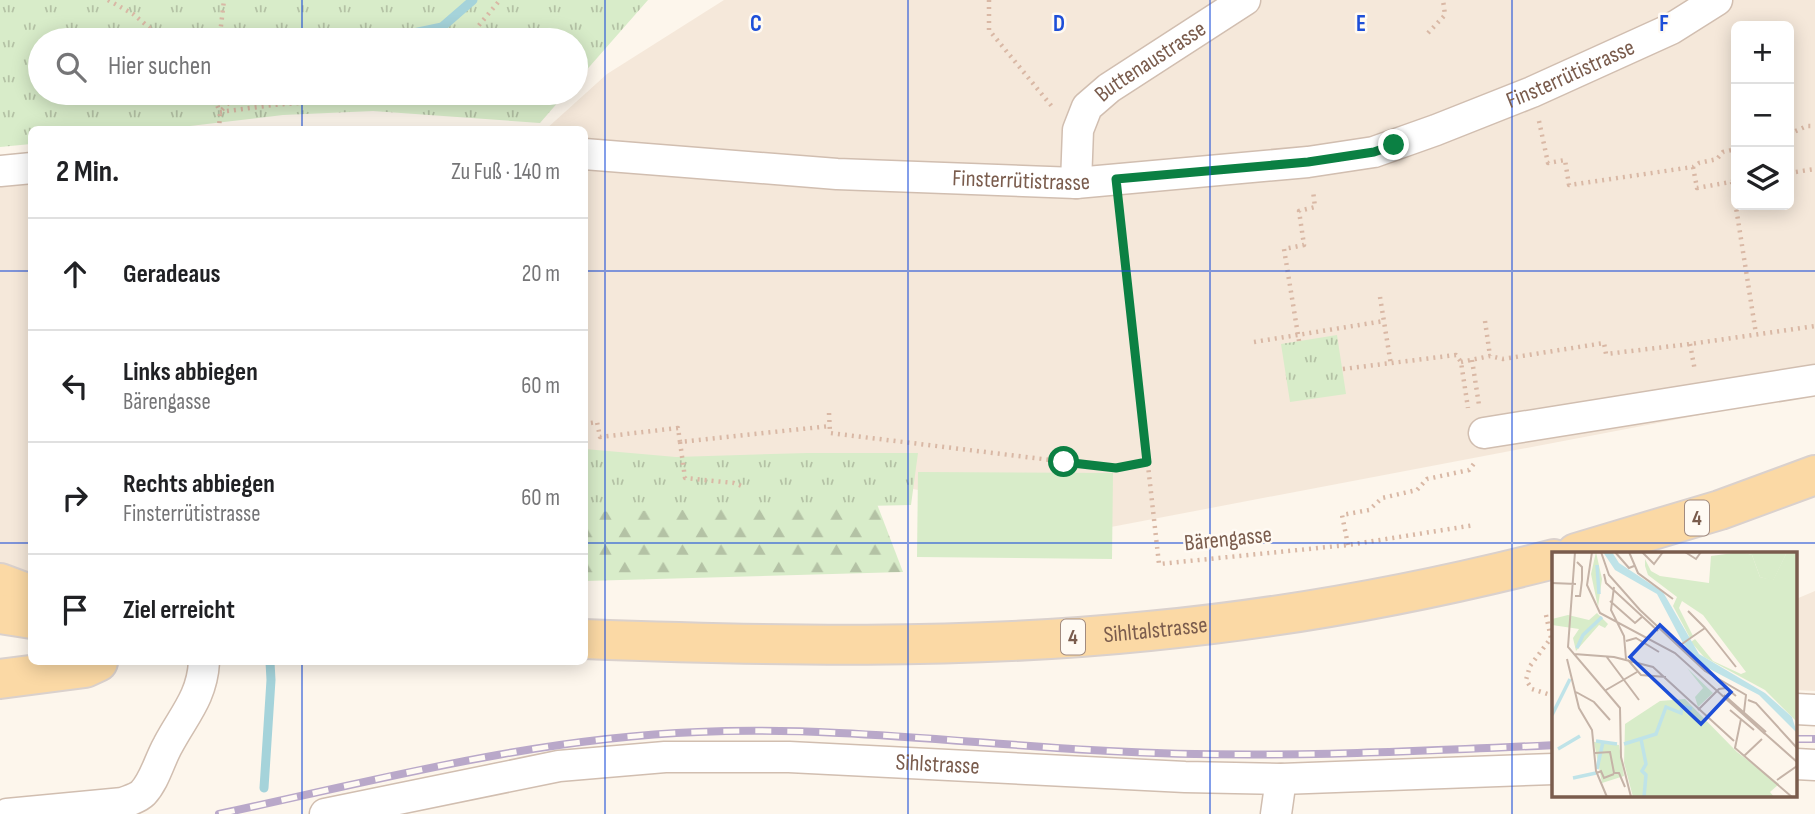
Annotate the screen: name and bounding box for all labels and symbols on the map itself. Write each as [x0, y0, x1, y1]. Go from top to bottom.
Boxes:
text: C [750, 10, 762, 38]
text: D [1053, 10, 1065, 38]
text: E [1356, 10, 1366, 38]
text: F [1659, 10, 1669, 38]
street label: Buttenaustrasse [1089, 15, 1211, 108]
street label: Finsterrütistrasse [1502, 33, 1639, 115]
route end [1378, 129, 1409, 160]
street label: Finsterrütistrasse [952, 164, 1091, 197]
route start [1048, 446, 1079, 477]
road number: 4 [1685, 500, 1709, 536]
street label: Bärengasse [1183, 520, 1273, 558]
inset map [1552, 552, 1798, 796]
street label: Sihltalstrasse [1102, 611, 1209, 649]
road number: 4 [1061, 620, 1085, 654]
street label: Sihlstrasse [895, 748, 980, 781]

